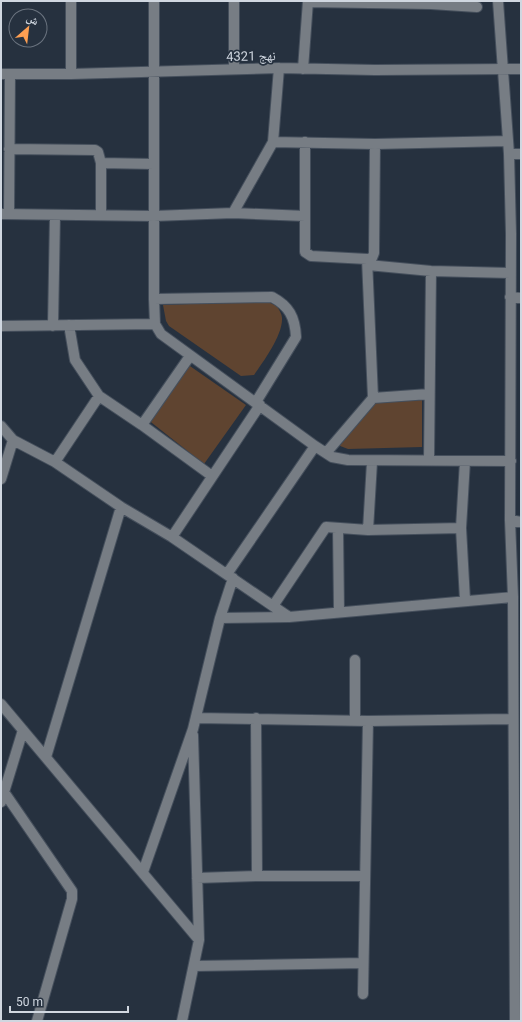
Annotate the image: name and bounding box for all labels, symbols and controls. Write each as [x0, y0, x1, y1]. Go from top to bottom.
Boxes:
north arrow [8, 8, 48, 48]
text: ش [24, 11, 41, 29]
street label: نهج 4321 [226, 48, 276, 66]
scale bar [10, 988, 128, 1014]
text: 50 m [16, 995, 43, 1009]

